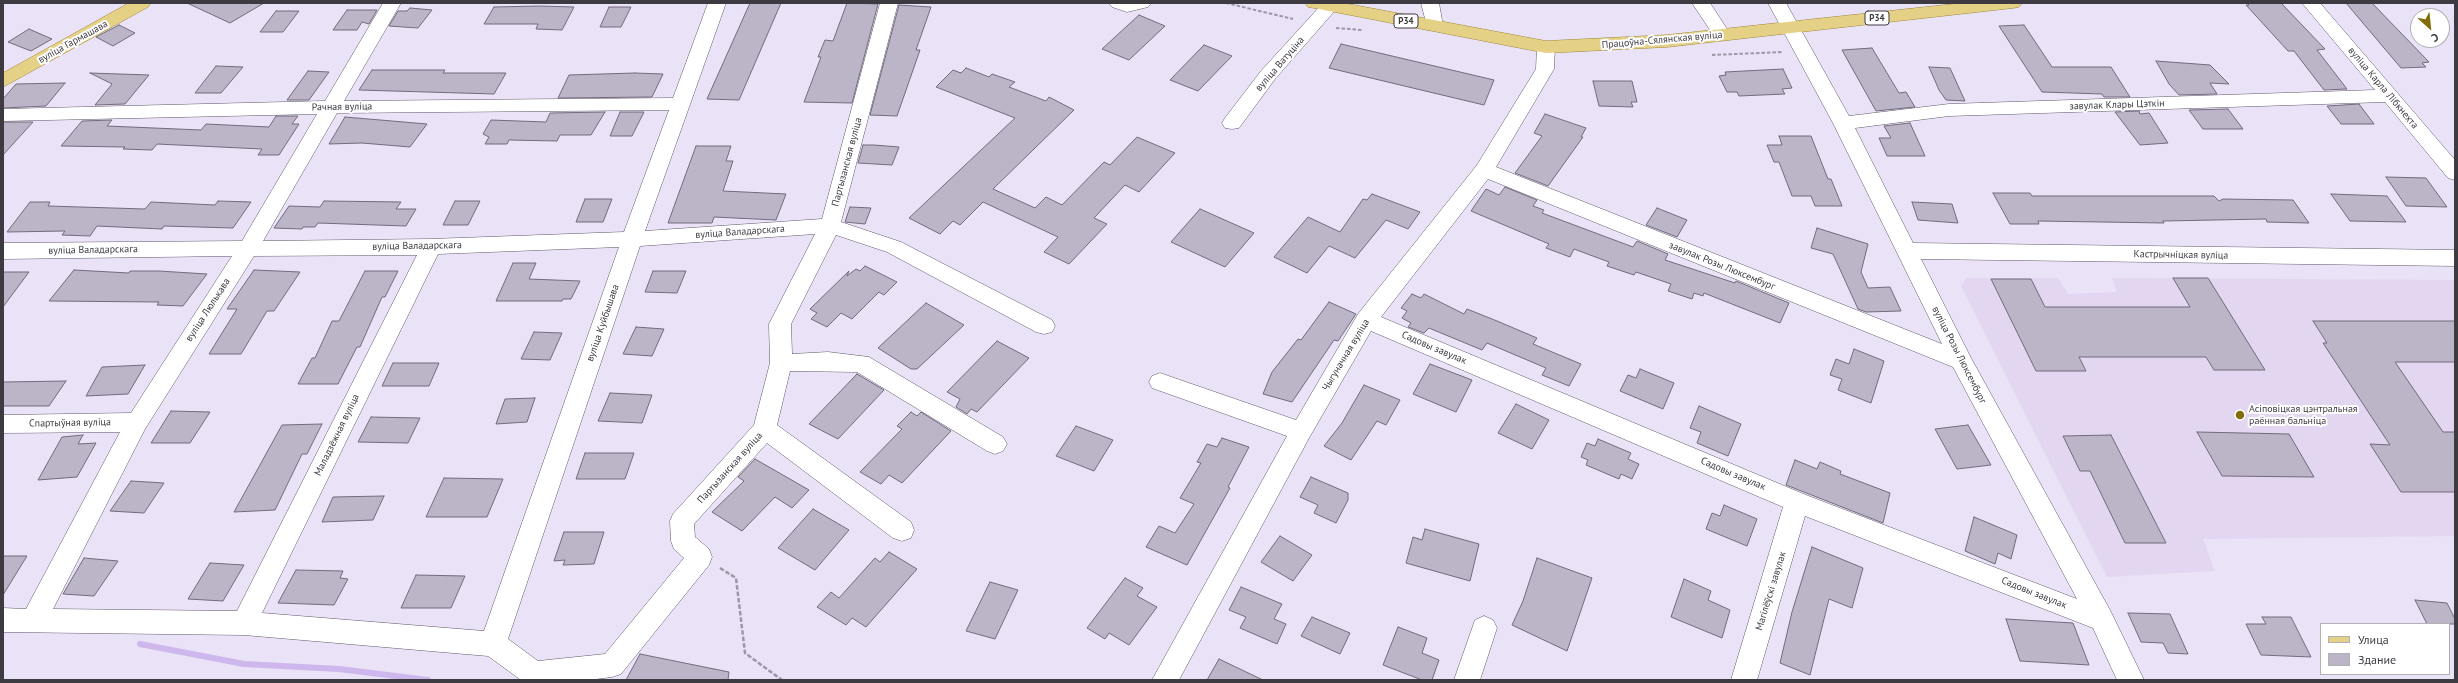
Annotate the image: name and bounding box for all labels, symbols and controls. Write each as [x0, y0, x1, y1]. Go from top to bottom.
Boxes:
north arrow [2410, 8, 2450, 48]
road number: Р34 [1865, 11, 1889, 25]
road number: Р34 [1394, 14, 1418, 28]
street label: вуліца Гармашава [36, 18, 110, 66]
street label: Працоўна-Сялянская вуліца [1601, 29, 1723, 51]
text: С [2429, 30, 2441, 45]
street label: вуліца Ватуціна [1253, 34, 1307, 94]
street label: вуліца Карла Лібкнехта [2345, 45, 2421, 131]
street label: завулак Клары Цэткін [2069, 97, 2165, 113]
street label: Рачная вуліца [312, 100, 372, 114]
street label: Партызанская вуліца [829, 116, 865, 208]
street label: вуліца Валадарскага [695, 223, 785, 241]
street label: вуліца Валадарскага [372, 239, 462, 253]
street label: завулак Розы Люксембург [1667, 239, 1777, 293]
street label: вуліца Валадарскага [48, 243, 138, 257]
street label: Кастрычніцкая вуліца [2134, 248, 2228, 262]
street label: вуліца Люлькава [183, 276, 233, 344]
street label: вуліца Куйбышава [584, 283, 622, 363]
street label: вуліца Розы Люксембург [1929, 304, 1989, 406]
street label: Чыгуначная вуліца [1320, 317, 1372, 393]
street label: Садовы завулак [1400, 329, 1468, 367]
street label: Маладзёжная вуліца [312, 392, 362, 478]
place label: Асіповіцкая цэнтральная раённая бальніца [2249, 403, 2358, 426]
marker: Асіповіцкая цэнтральная раённая бальніца [2234, 409, 2246, 421]
street label: Спартыўная вуліца [29, 416, 111, 430]
street label: Партызанская вуліца [695, 430, 765, 506]
street label: Садовы завулак [1699, 455, 1767, 493]
street label: Магілёўскі завулак [1753, 550, 1789, 632]
street label: Садовы завулак [2000, 574, 2068, 612]
legend [2320, 623, 2450, 675]
text: Улица [2358, 632, 2389, 647]
text: Здание [2358, 652, 2396, 667]

